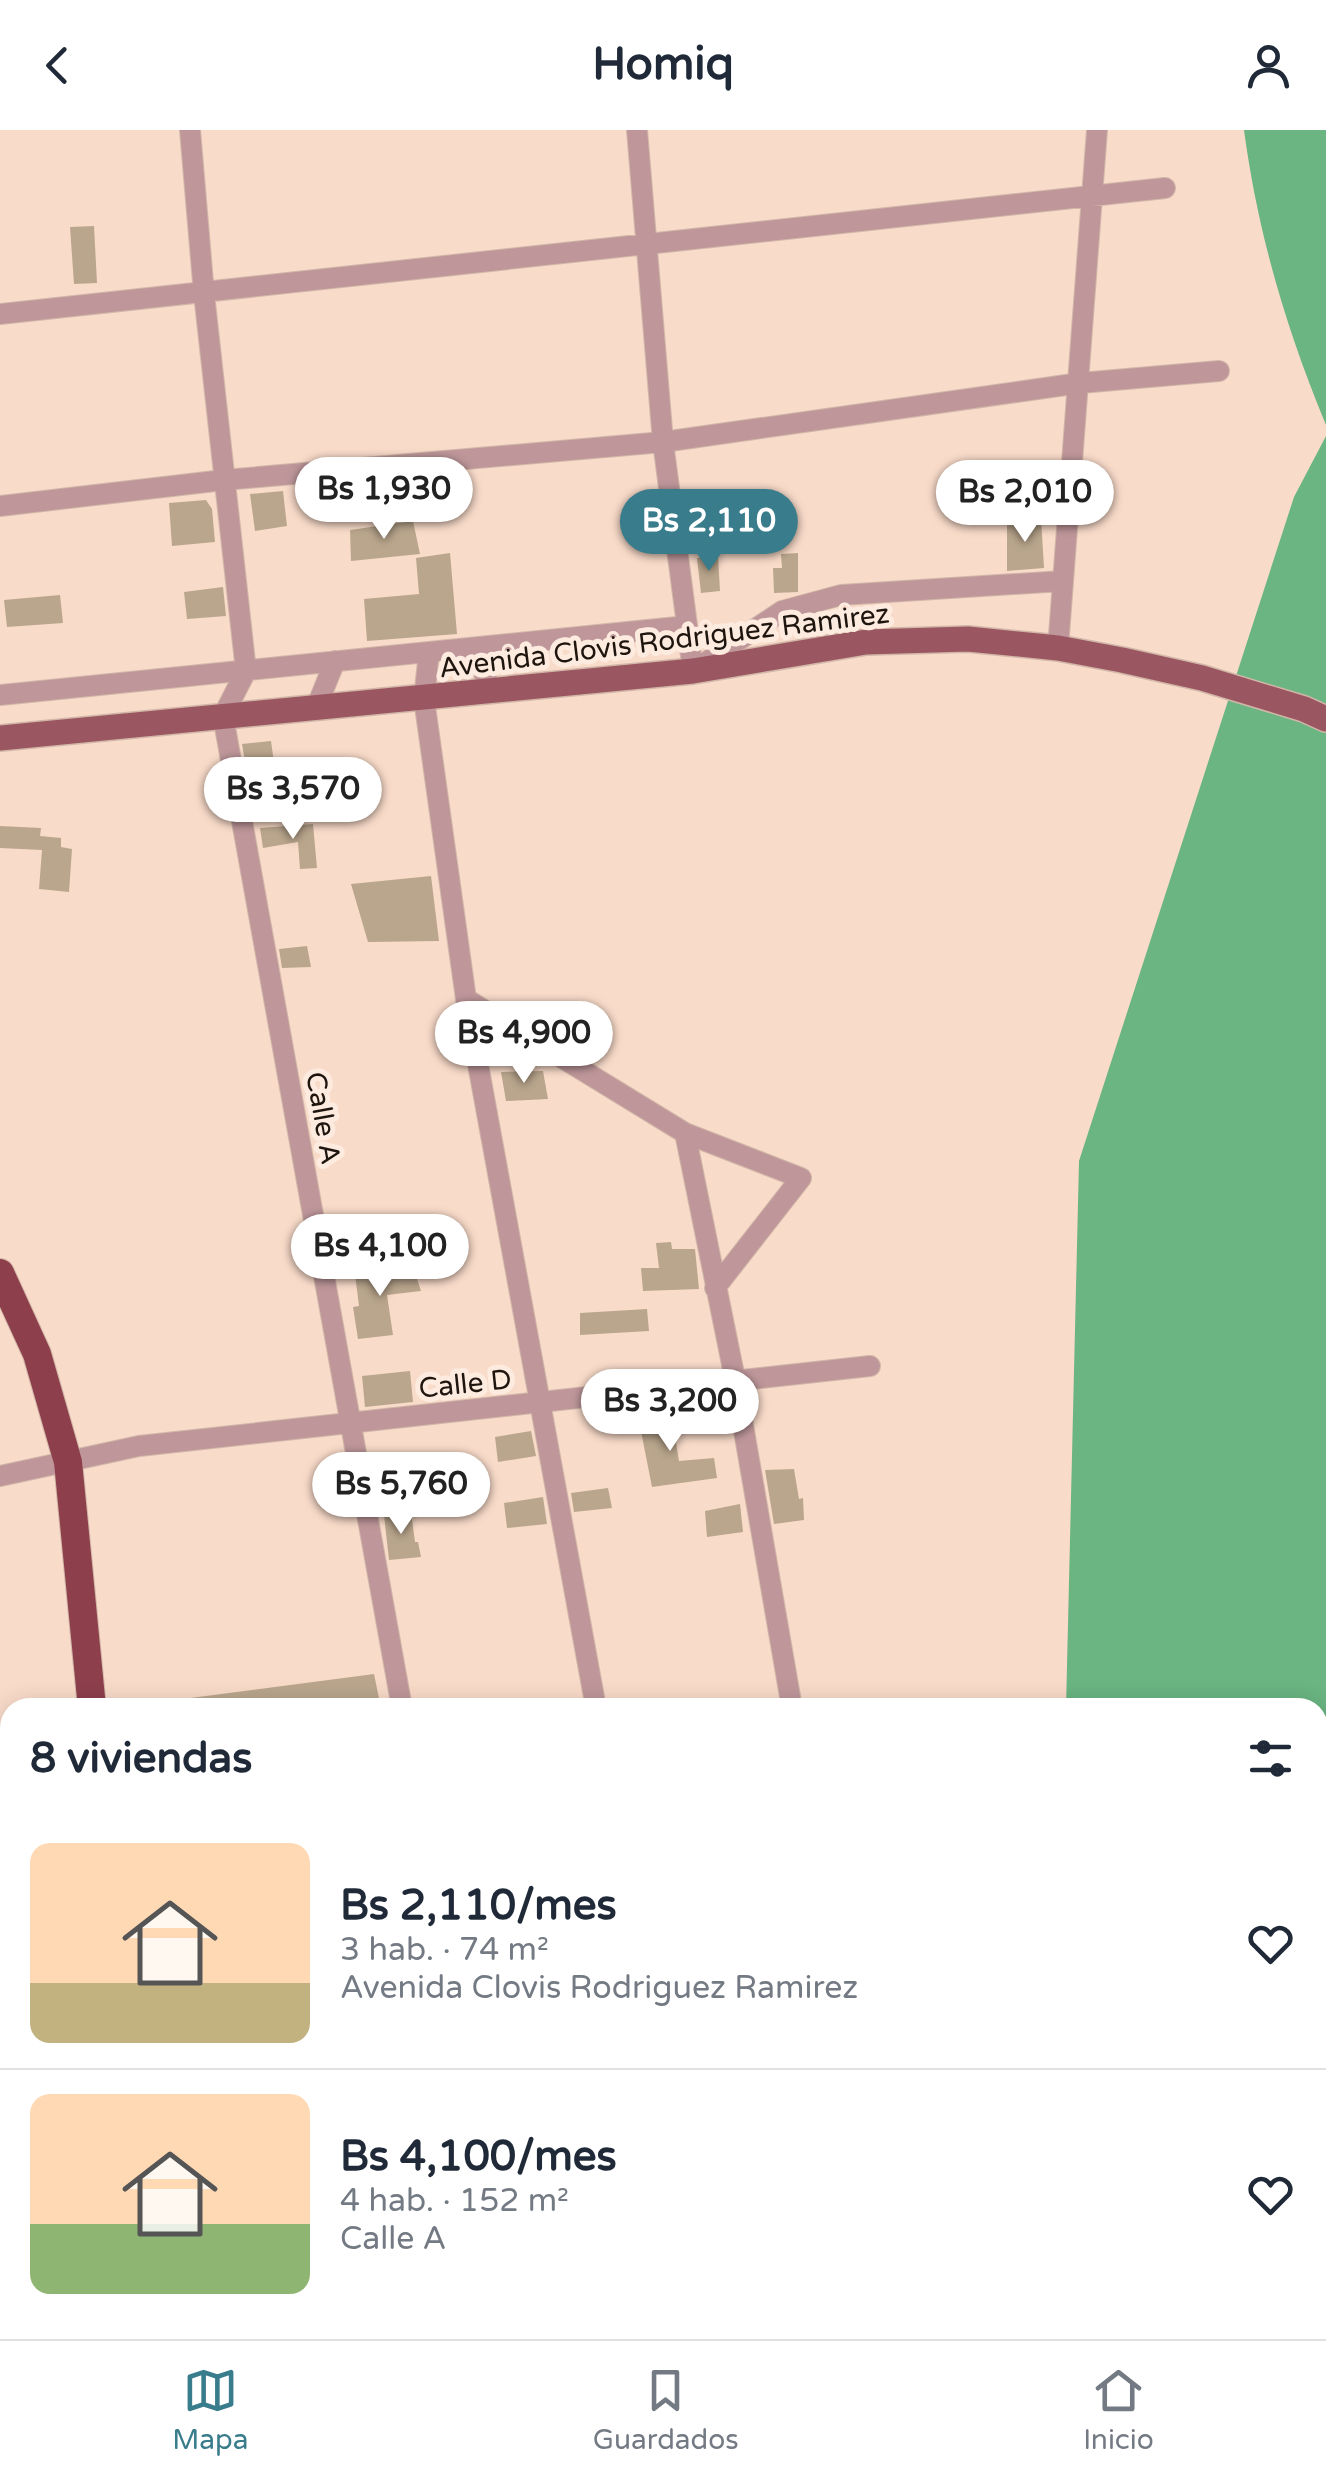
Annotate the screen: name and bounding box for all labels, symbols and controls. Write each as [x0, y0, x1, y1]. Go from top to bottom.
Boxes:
icon: back [30, 38, 85, 93]
text: Homiq [592, 38, 734, 92]
icon: person [1241, 38, 1296, 93]
pin: Bs 1,930 [281, 457, 487, 542]
pin: Bs 2,010 [922, 460, 1128, 545]
text: Bs 1,930 [317, 470, 451, 508]
text: Bs 2,010 [958, 473, 1092, 511]
pin: Bs 2,110 [606, 489, 812, 574]
text: Bs 2,110 [642, 502, 776, 540]
street label: Avenida Clovis Rodriguez Ramirez [437, 596, 891, 685]
pin: Bs 3,570 [190, 757, 396, 842]
text: Bs 3,570 [226, 770, 360, 808]
pin: Bs 4,900 [421, 1001, 627, 1086]
text: Bs 4,900 [457, 1014, 591, 1052]
street label: Calle A [298, 1069, 348, 1167]
pin: Bs 4,100 [277, 1214, 483, 1299]
text: Bs 4,100 [313, 1227, 447, 1265]
street label: Calle D [417, 1362, 513, 1406]
pin: Bs 3,200 [567, 1369, 773, 1454]
text: Bs 3,200 [603, 1382, 737, 1420]
pin: Bs 5,760 [298, 1452, 504, 1537]
text: Bs 5,760 [334, 1465, 468, 1503]
icon: filters [1243, 1731, 1298, 1786]
text: 8 viviendas [30, 1733, 252, 1784]
text: Bs 2,110/mes [340, 1880, 617, 1931]
icon: home [110, 1883, 230, 2003]
icon: heart [1243, 1916, 1298, 1971]
text: 3 hab. · 74 m² [340, 1931, 549, 1969]
text: Avenida Clovis Rodriguez Ramirez [340, 1969, 858, 2007]
text: Bs 4,100/mes [340, 2131, 617, 2182]
icon: home [110, 2134, 230, 2254]
icon: heart [1243, 2167, 1298, 2222]
text: 4 hab. · 152 m² [340, 2182, 569, 2220]
text: Calle A [340, 2220, 446, 2258]
tab: Mapa [172, 2363, 248, 2457]
tab: Guardados [593, 2363, 739, 2457]
tab: Inicio [1083, 2363, 1154, 2457]

